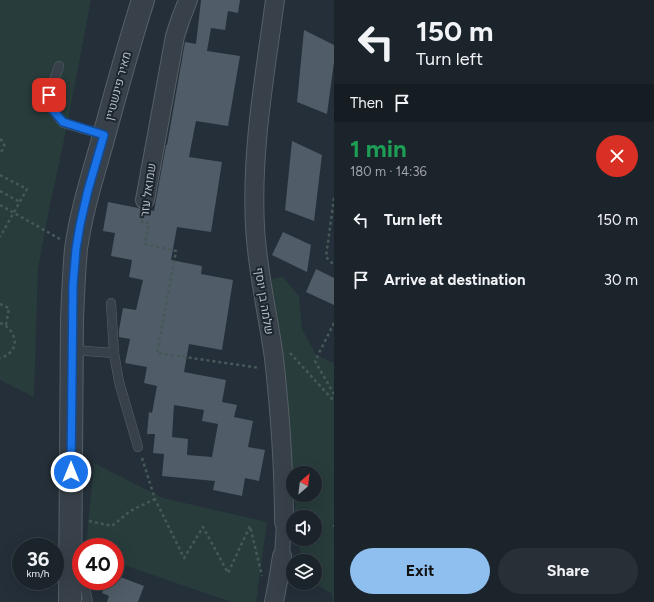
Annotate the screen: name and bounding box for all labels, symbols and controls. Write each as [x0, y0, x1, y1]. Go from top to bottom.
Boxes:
text: 150 m [416, 14, 493, 48]
icon: left [350, 16, 402, 68]
text: Turn left [416, 48, 483, 70]
street label: מאיר פינשטיין [102, 50, 134, 122]
pin [32, 78, 66, 112]
icon: arrive [38, 84, 60, 106]
icon: arrive [391, 92, 413, 114]
text: Then [350, 94, 383, 112]
text: 1 min [350, 134, 407, 163]
button: close [596, 135, 638, 177]
street label: שמואל עזר [137, 162, 159, 218]
text: 180 m · 14:36 [350, 164, 427, 179]
icon: left [350, 209, 372, 231]
text: Turn left [384, 211, 442, 229]
text: 150 m [597, 211, 638, 229]
street label: שלמה בן יוסף [252, 266, 276, 336]
icon: arrive [350, 269, 372, 291]
text: Arrive at destination [384, 271, 525, 289]
text: 30 m [604, 271, 638, 289]
position arrow [50, 451, 92, 493]
north arrow [286, 466, 322, 502]
map controls [286, 466, 322, 590]
button: sound [286, 510, 322, 546]
speed limit sign: 40 [72, 538, 124, 590]
text: 36 [27, 547, 49, 571]
button: Exit [350, 548, 490, 594]
button: Share [498, 548, 638, 594]
button: layers [286, 554, 322, 590]
text: km/h [27, 567, 49, 580]

